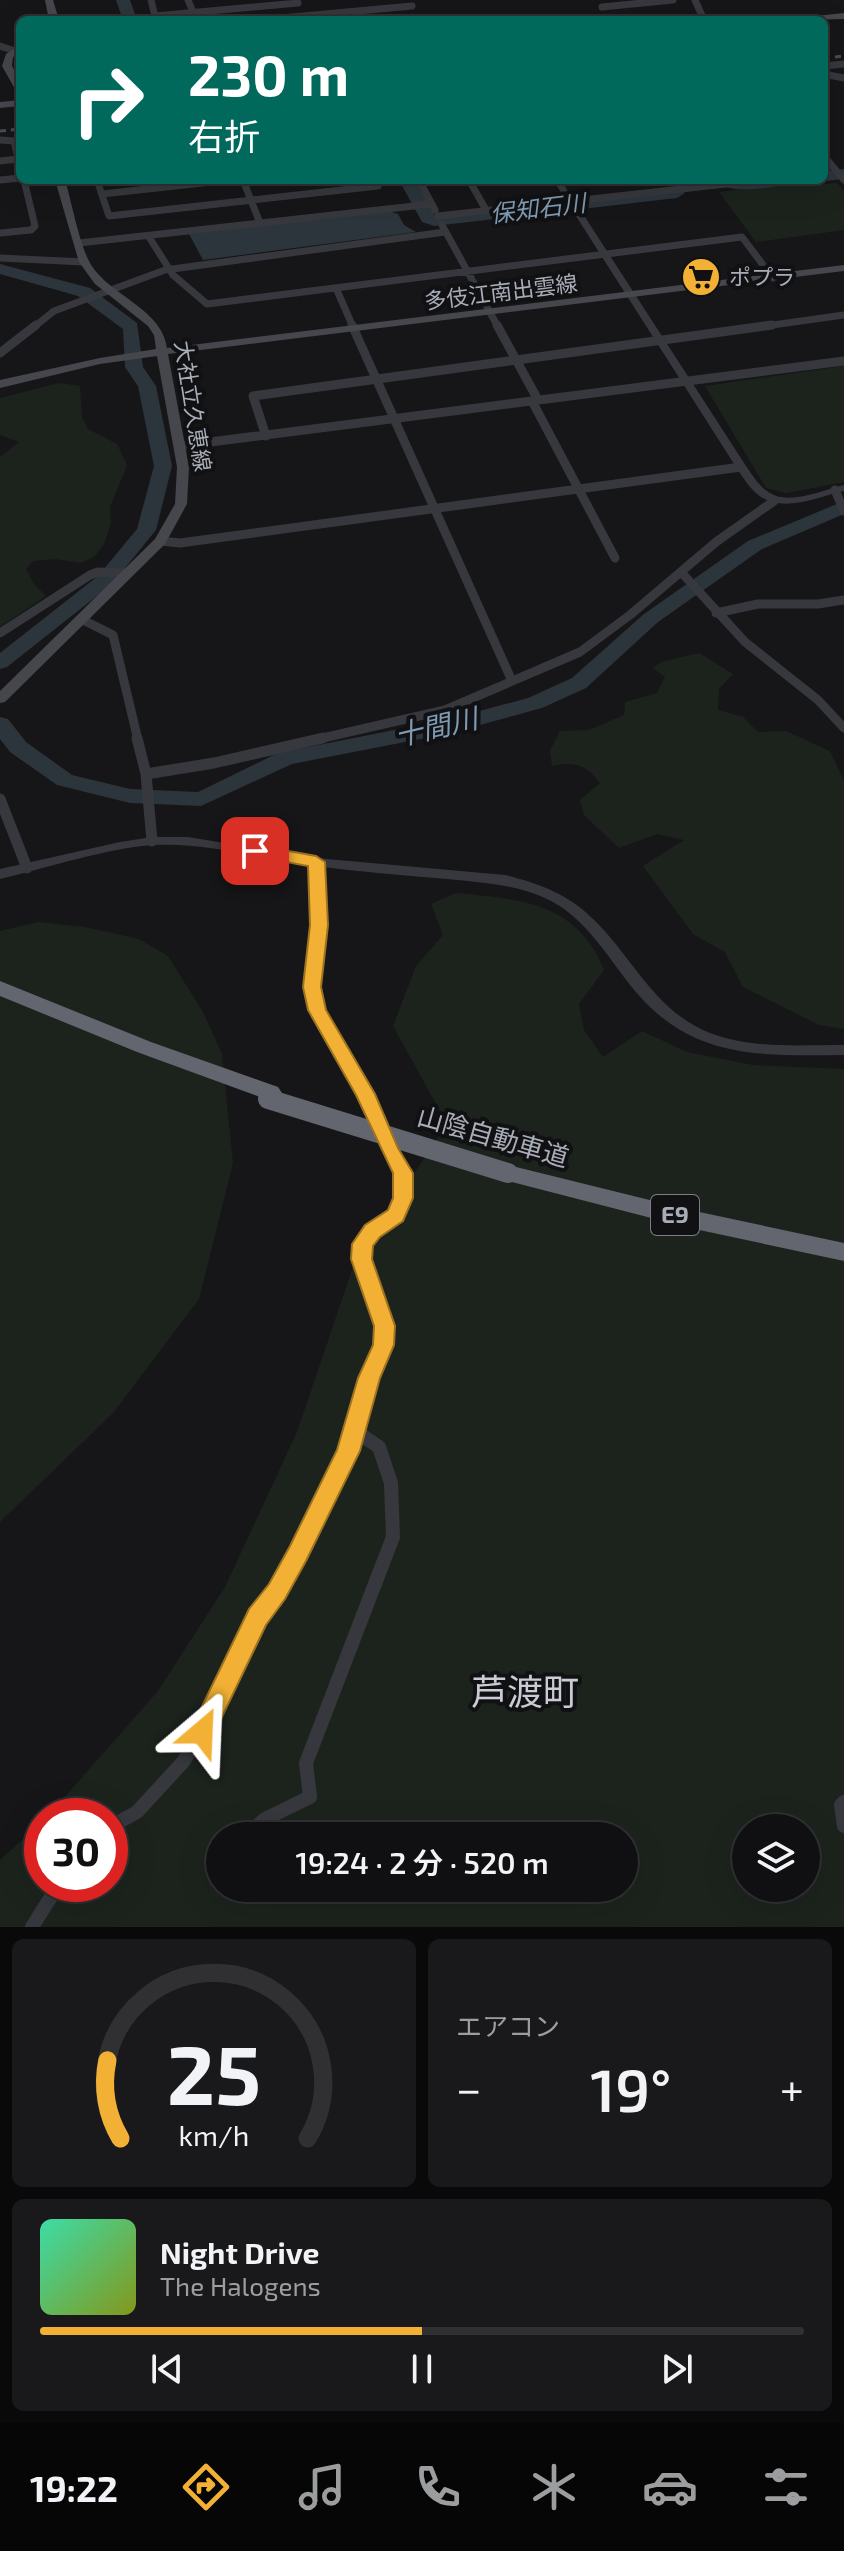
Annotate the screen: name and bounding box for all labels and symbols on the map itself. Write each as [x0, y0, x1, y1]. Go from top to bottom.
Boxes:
water label: 保知石川 [488, 187, 590, 228]
supermarket icon: ポプラ [680, 256, 722, 298]
place label: ポプラ [729, 263, 795, 289]
street label: 多伎江南出雲線 [423, 269, 579, 313]
street label: 大社立久恵線 [171, 339, 217, 473]
water label: 十間川 [391, 699, 483, 752]
pin [221, 817, 289, 885]
street label: 山陰自動車道 [414, 1099, 573, 1172]
road number: E9 [651, 1195, 699, 1235]
district label: 芦渡町 [471, 1669, 579, 1712]
position arrow [160, 1690, 244, 1774]
speed limit sign: 30 [24, 1798, 128, 1902]

